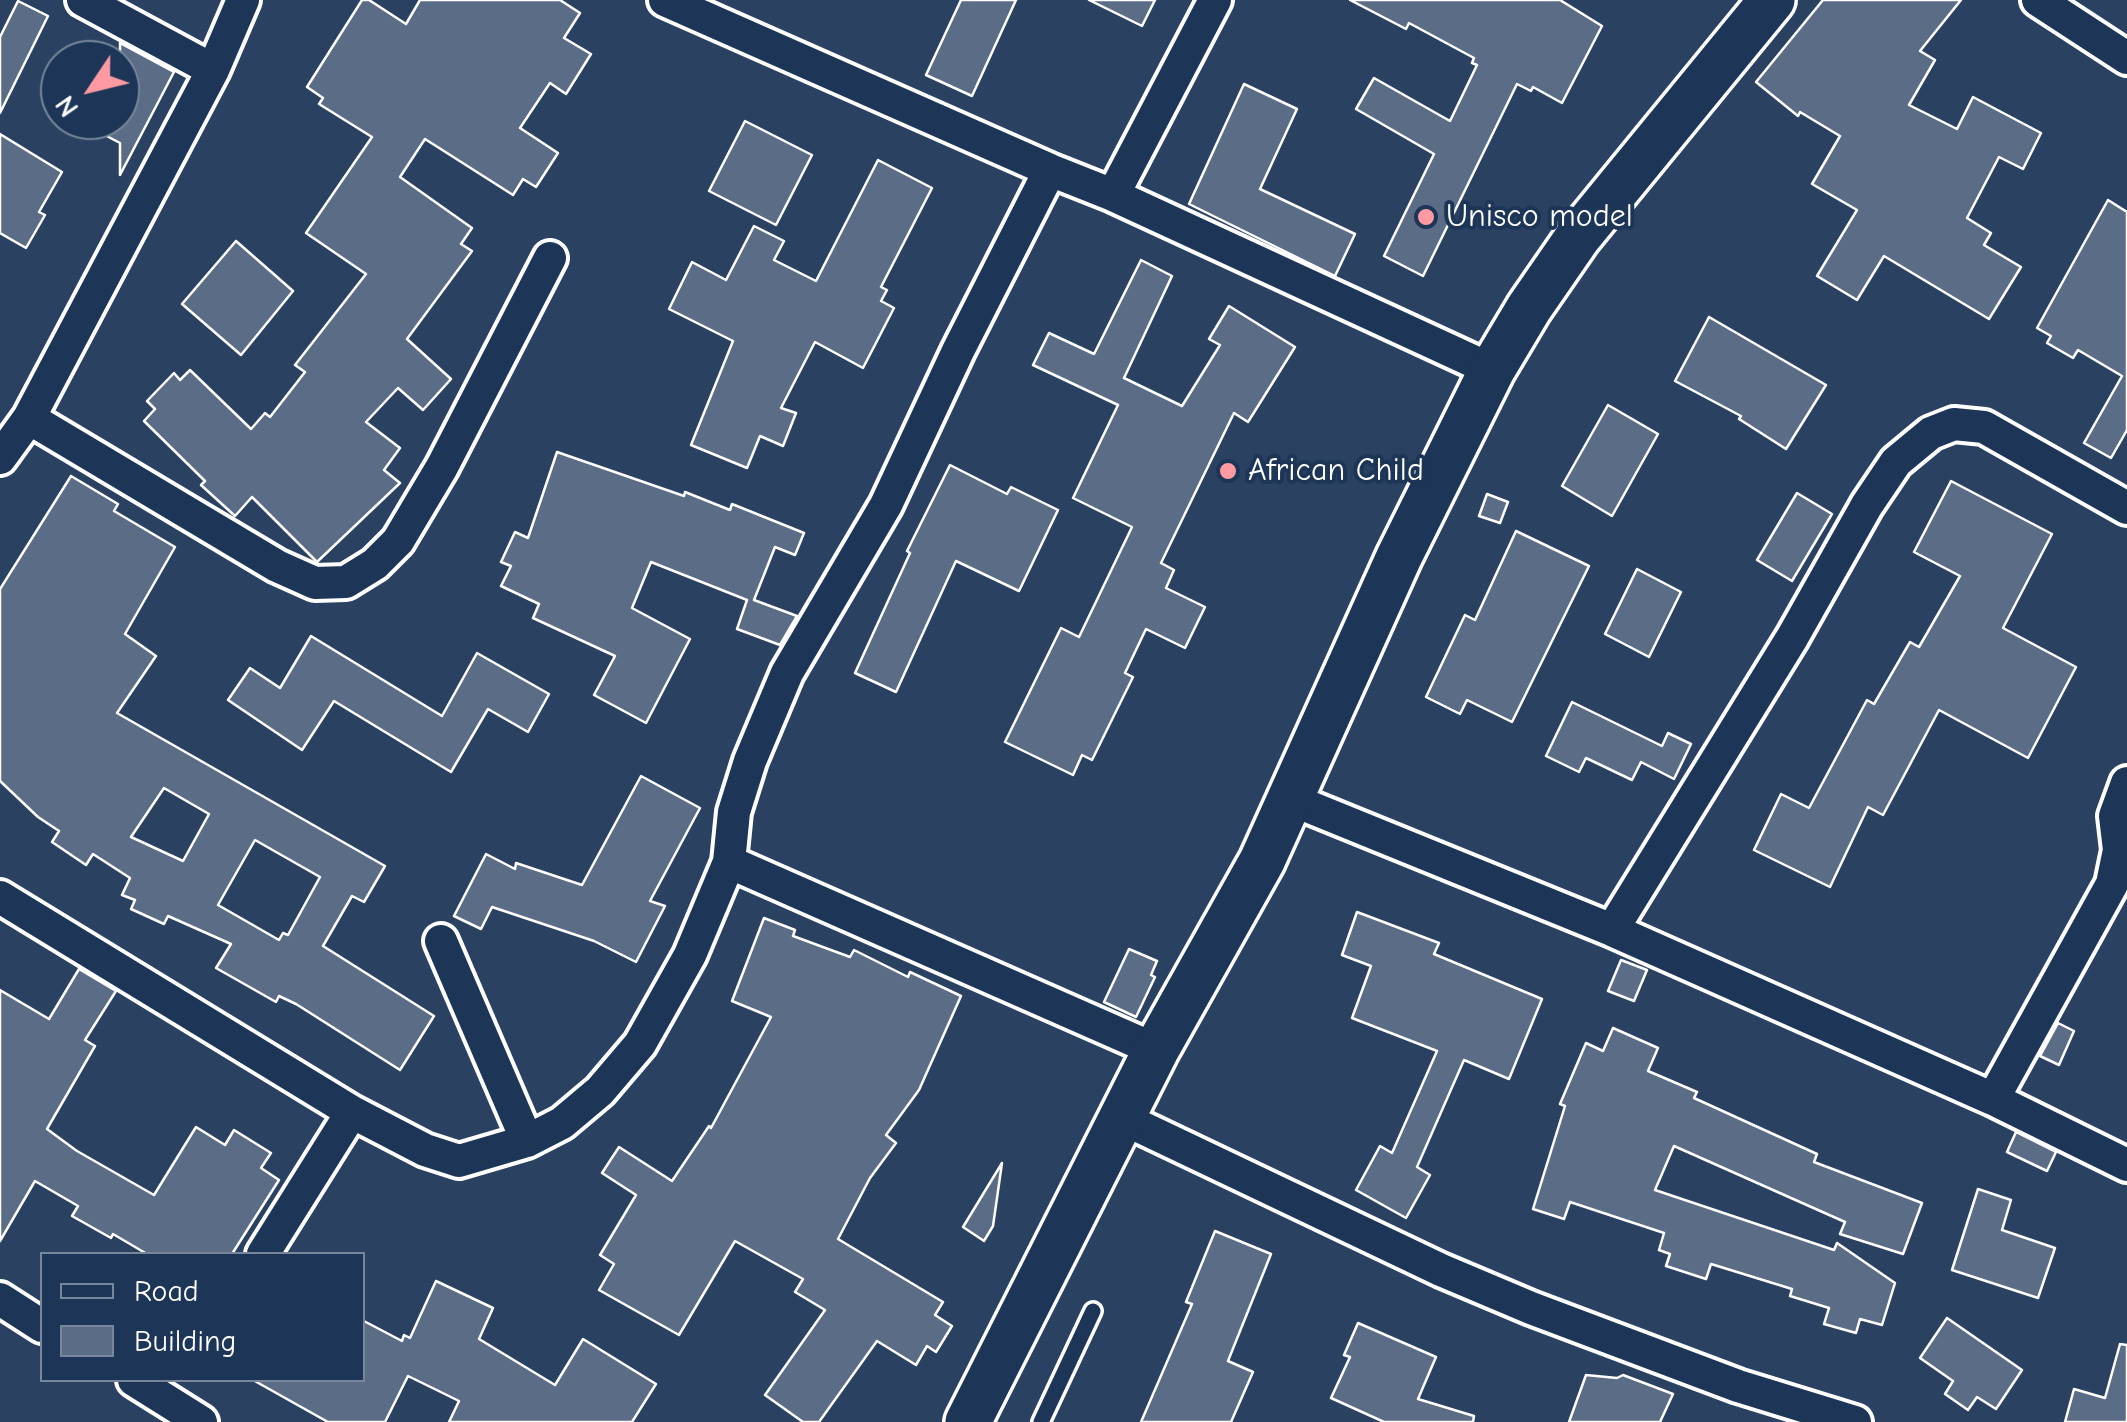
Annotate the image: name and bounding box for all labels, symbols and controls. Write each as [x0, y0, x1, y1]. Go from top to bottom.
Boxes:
north arrow [40, 40, 140, 140]
text: N [49, 89, 85, 123]
place label: Unisco model [1446, 198, 1633, 236]
marker: Unisco model [1415, 206, 1437, 228]
place label: African Child [1248, 452, 1424, 490]
marker: African Child [1217, 460, 1239, 482]
legend [40, 1252, 365, 1382]
text: Road [134, 1274, 199, 1309]
text: Building [134, 1324, 237, 1359]

